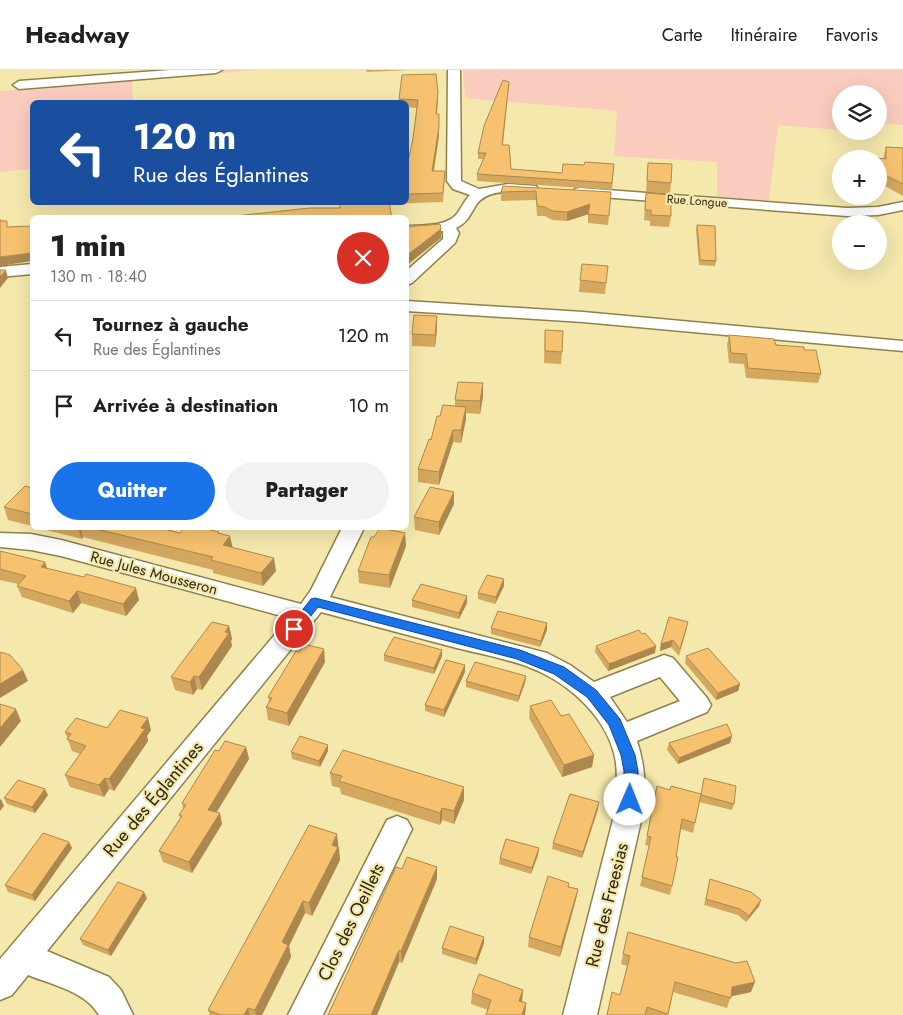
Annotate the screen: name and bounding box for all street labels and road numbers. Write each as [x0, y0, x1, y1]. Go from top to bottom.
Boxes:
street label: Rue Longue [666, 190, 728, 212]
street label: Rue Jules Mousseron [88, 545, 220, 601]
street label: Rue des Églantines [97, 736, 209, 862]
street label: Rue des Freesias [579, 840, 635, 970]
street label: Clos des Oeillets [311, 859, 391, 985]

